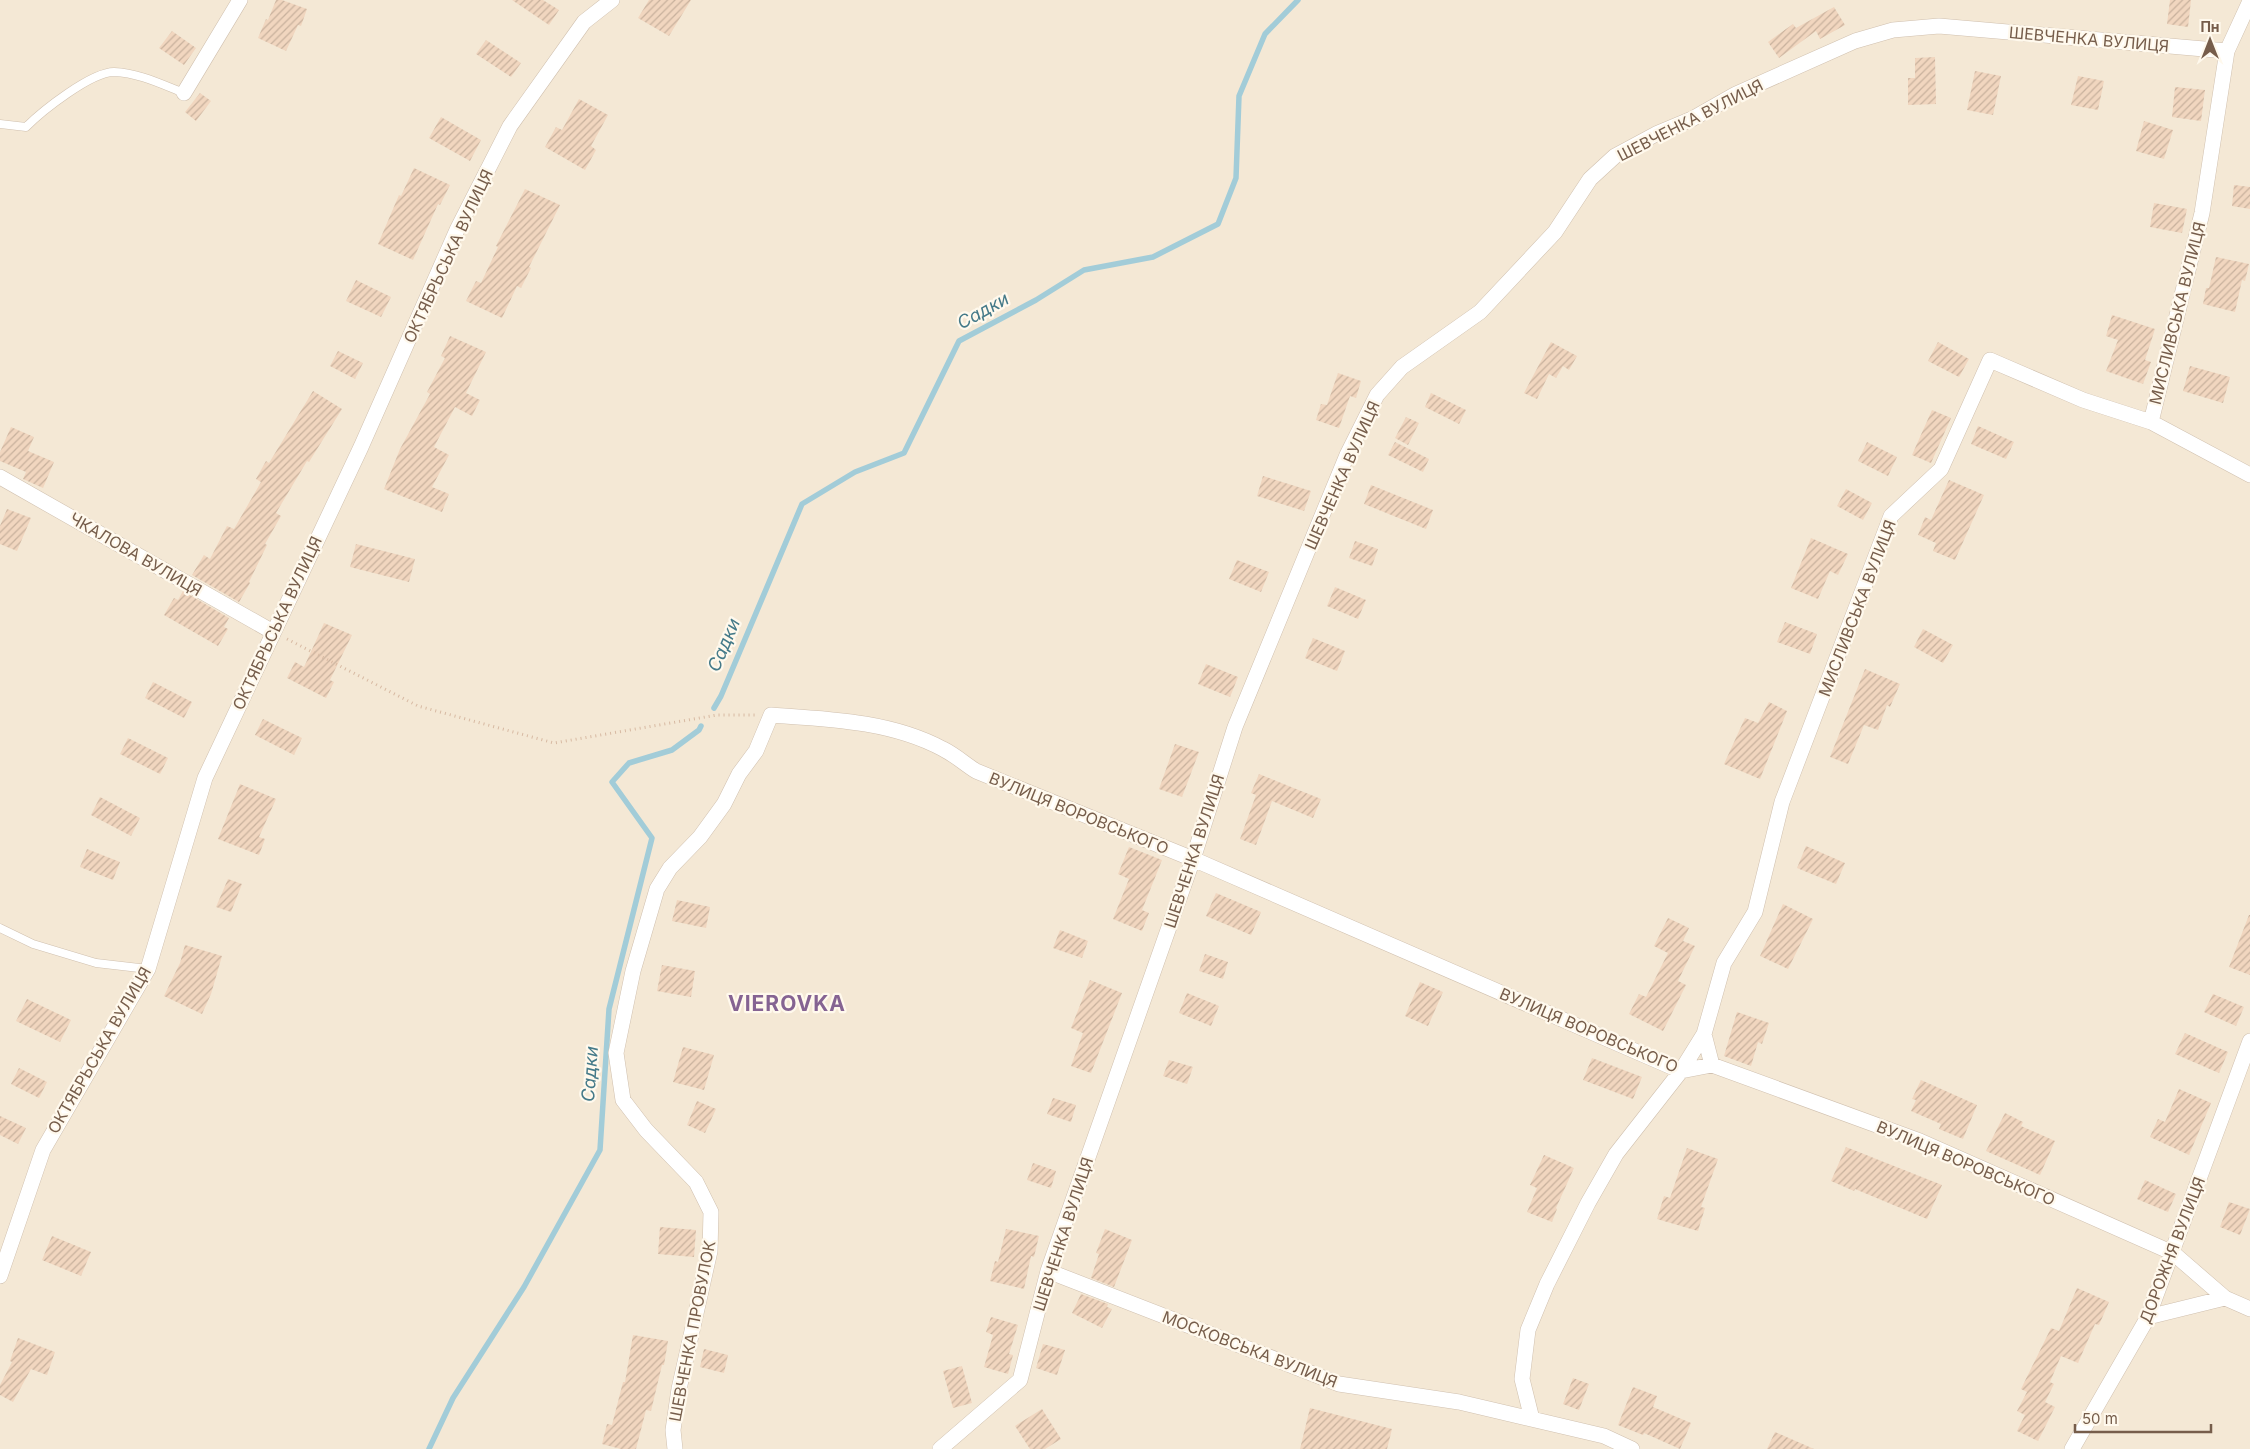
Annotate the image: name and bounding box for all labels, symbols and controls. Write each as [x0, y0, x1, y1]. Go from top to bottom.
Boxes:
north arrow [2185, 15, 2235, 65]
text: Пн [2200, 18, 2220, 35]
street label: ШЕВЧЕНКА ВУЛИЦЯ [2008, 22, 2170, 56]
street label: ШЕВЧЕНКА ВУЛИЦЯ [1614, 75, 1766, 165]
street label: ОКТЯБРЬСЬКА ВУЛИЦЯ [399, 166, 497, 346]
street label: МИСЛИВСЬКА ВУЛИЦЯ [2145, 220, 2209, 406]
water label: Садки [953, 288, 1013, 333]
street label: ШЕВЧЕНКА ВУЛИЦЯ [1300, 397, 1384, 553]
street label: ЧКАЛОВА ВУЛИЦЯ [66, 508, 206, 600]
street label: МИСЛИВСЬКА ВУЛИЦЯ [1814, 517, 1900, 699]
street label: ОКТЯБРЬСЬКА ВУЛИЦЯ [228, 533, 326, 713]
water label: Садки [703, 615, 744, 675]
street label: ВУЛИЦЯ ВОРОВСЬКОГО [986, 768, 1172, 858]
street label: ШЕВЧЕНКА ВУЛИЦЯ [1160, 771, 1228, 931]
street label: ОКТЯБРЬСЬКА ВУЛИЦЯ [43, 963, 155, 1137]
street label: ВУЛИЦЯ ВОРОВСЬКОГО [1497, 983, 1681, 1077]
district label: VIEROVKA [728, 991, 846, 1016]
water label: Садки [577, 1045, 602, 1103]
street label: ВУЛИЦЯ ВОРОВСЬКОГО [1874, 1116, 2058, 1210]
street label: ШЕВЧЕНКА ВУЛИЦЯ [1029, 1154, 1097, 1314]
street label: ДОРОЖНЯ ВУЛИЦЯ [2135, 1174, 2209, 1326]
street label: ШЕВЧЕНКА ПРОВУЛОК [665, 1238, 719, 1423]
street label: МОСКОВСЬКА ВУЛИЦЯ [1160, 1306, 1340, 1392]
scale bar [2075, 1402, 2211, 1434]
text: 50 m [2082, 1409, 2118, 1428]

